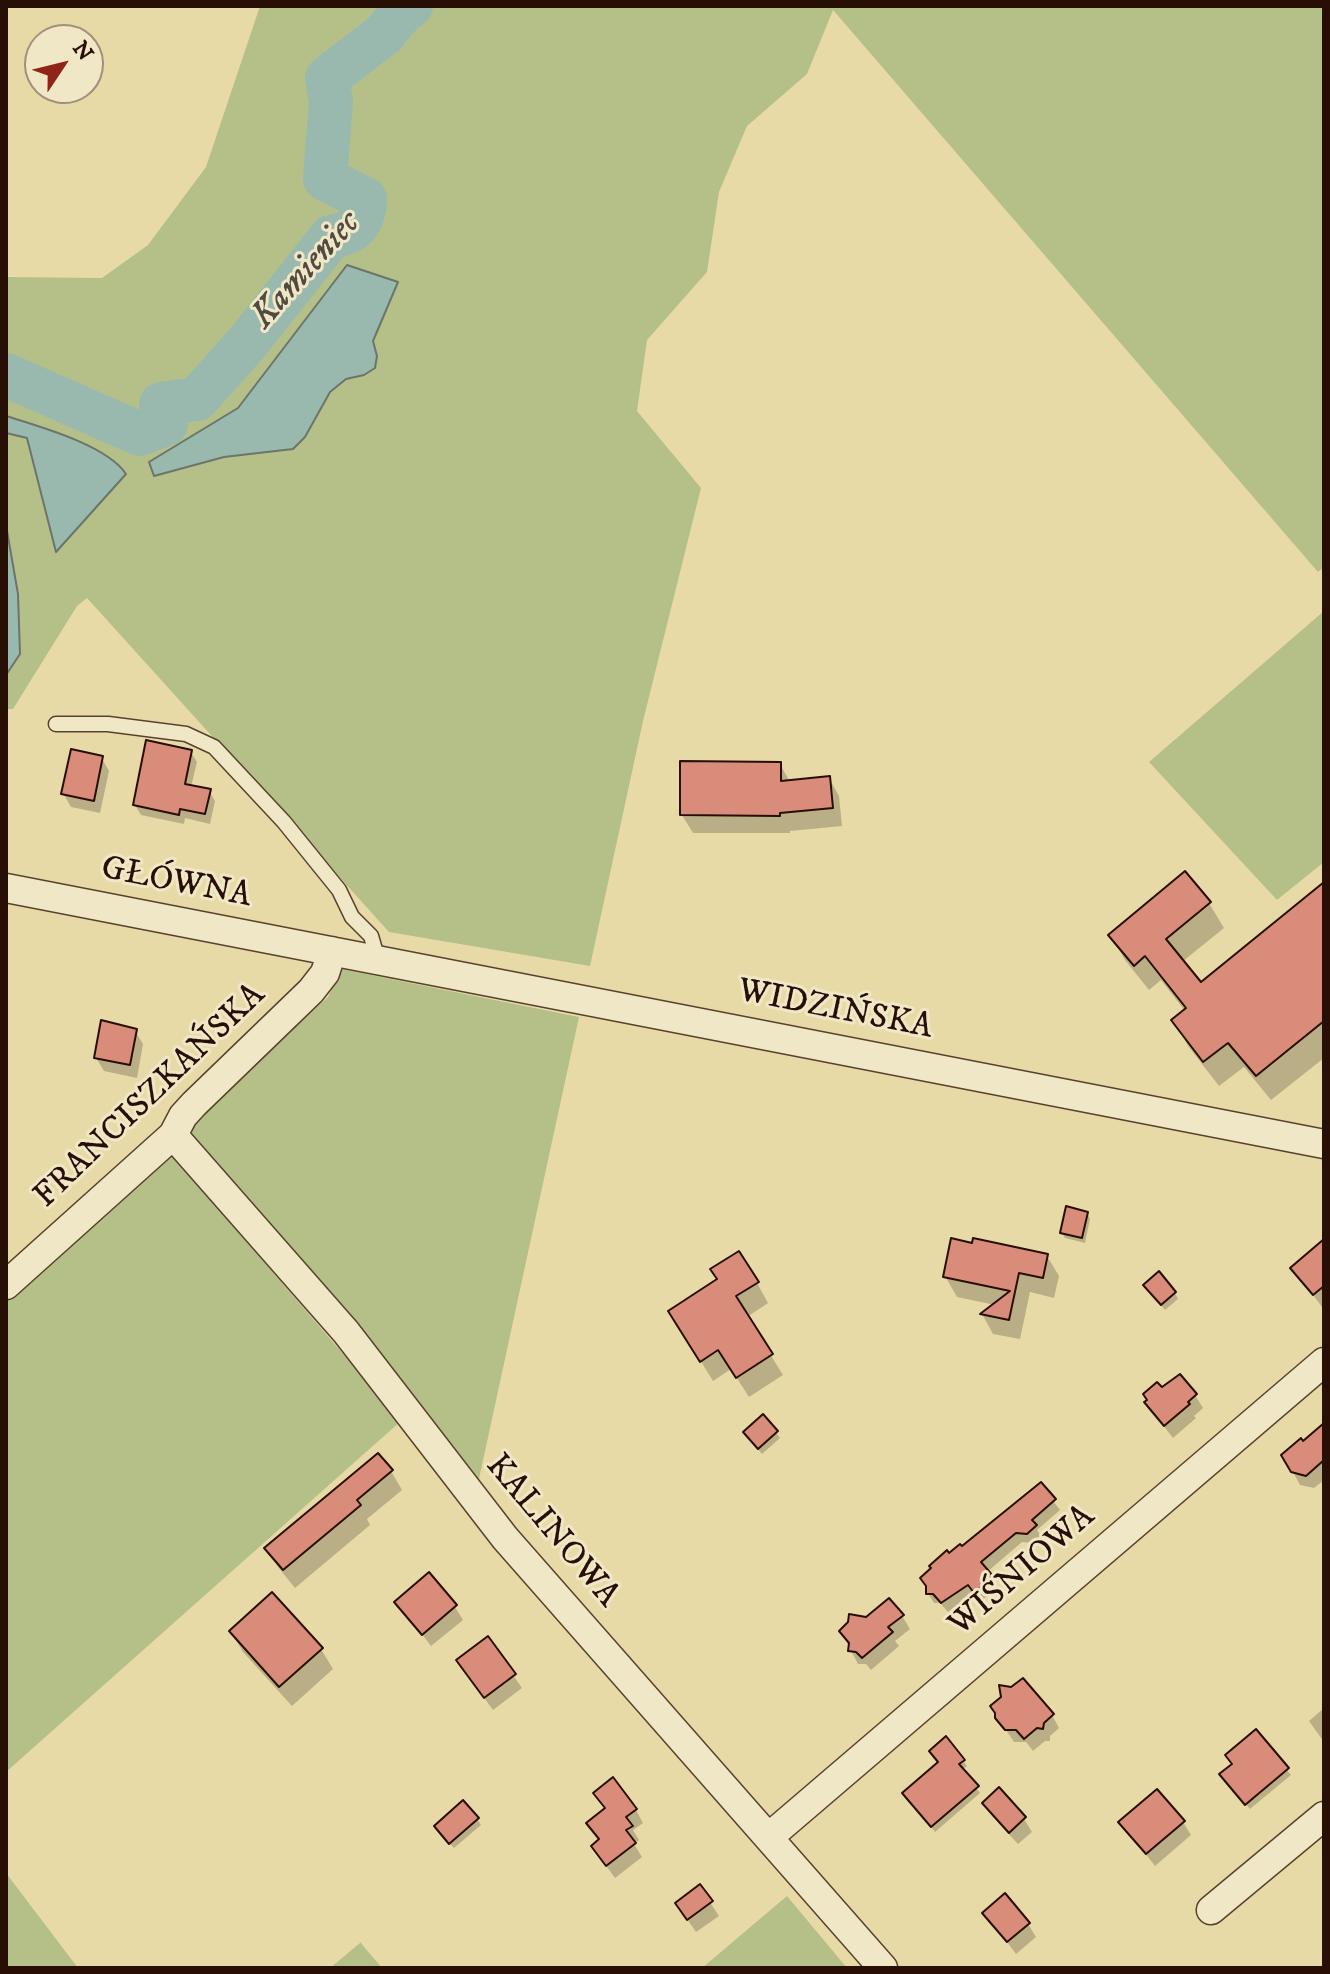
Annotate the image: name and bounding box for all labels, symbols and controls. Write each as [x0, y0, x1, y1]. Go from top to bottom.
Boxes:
north arrow [24, 24, 104, 104]
text: N [66, 36, 99, 66]
water label: Kamieniec [243, 203, 371, 339]
street label: GŁÓWNA [98, 849, 254, 919]
street label: WIDZIŃSKA [734, 972, 936, 1050]
street label: FRANCISZKAŃSKA [27, 976, 275, 1218]
street label: KALINOWA [475, 1447, 627, 1617]
street label: WIŚNIOWA [942, 1498, 1104, 1646]

